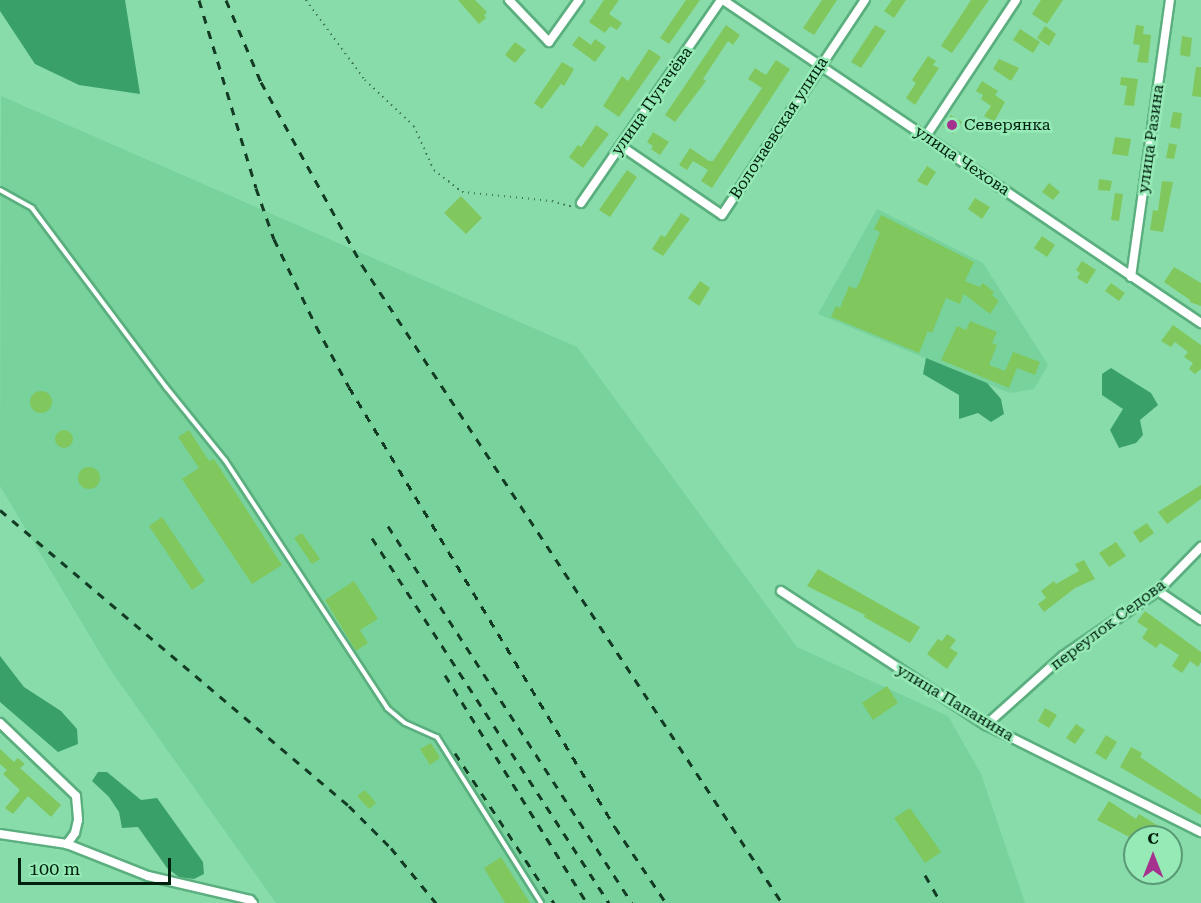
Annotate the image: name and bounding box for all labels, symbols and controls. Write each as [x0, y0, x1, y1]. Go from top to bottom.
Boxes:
street label: улица Пугачёва [607, 43, 697, 159]
street label: Волочаевская улица [726, 53, 832, 203]
street label: улица Разина [1134, 83, 1168, 195]
place label: Северянка [964, 115, 1050, 135]
marker: Северянка [945, 118, 959, 132]
street label: улица Чехова [911, 122, 1013, 200]
street label: переулок Седова [1047, 575, 1169, 675]
street label: улица Папанина [893, 660, 1017, 746]
north arrow [1123, 825, 1183, 885]
text: С [1147, 829, 1159, 848]
scale bar [21, 846, 174, 884]
text: 100 m [29, 858, 80, 879]

